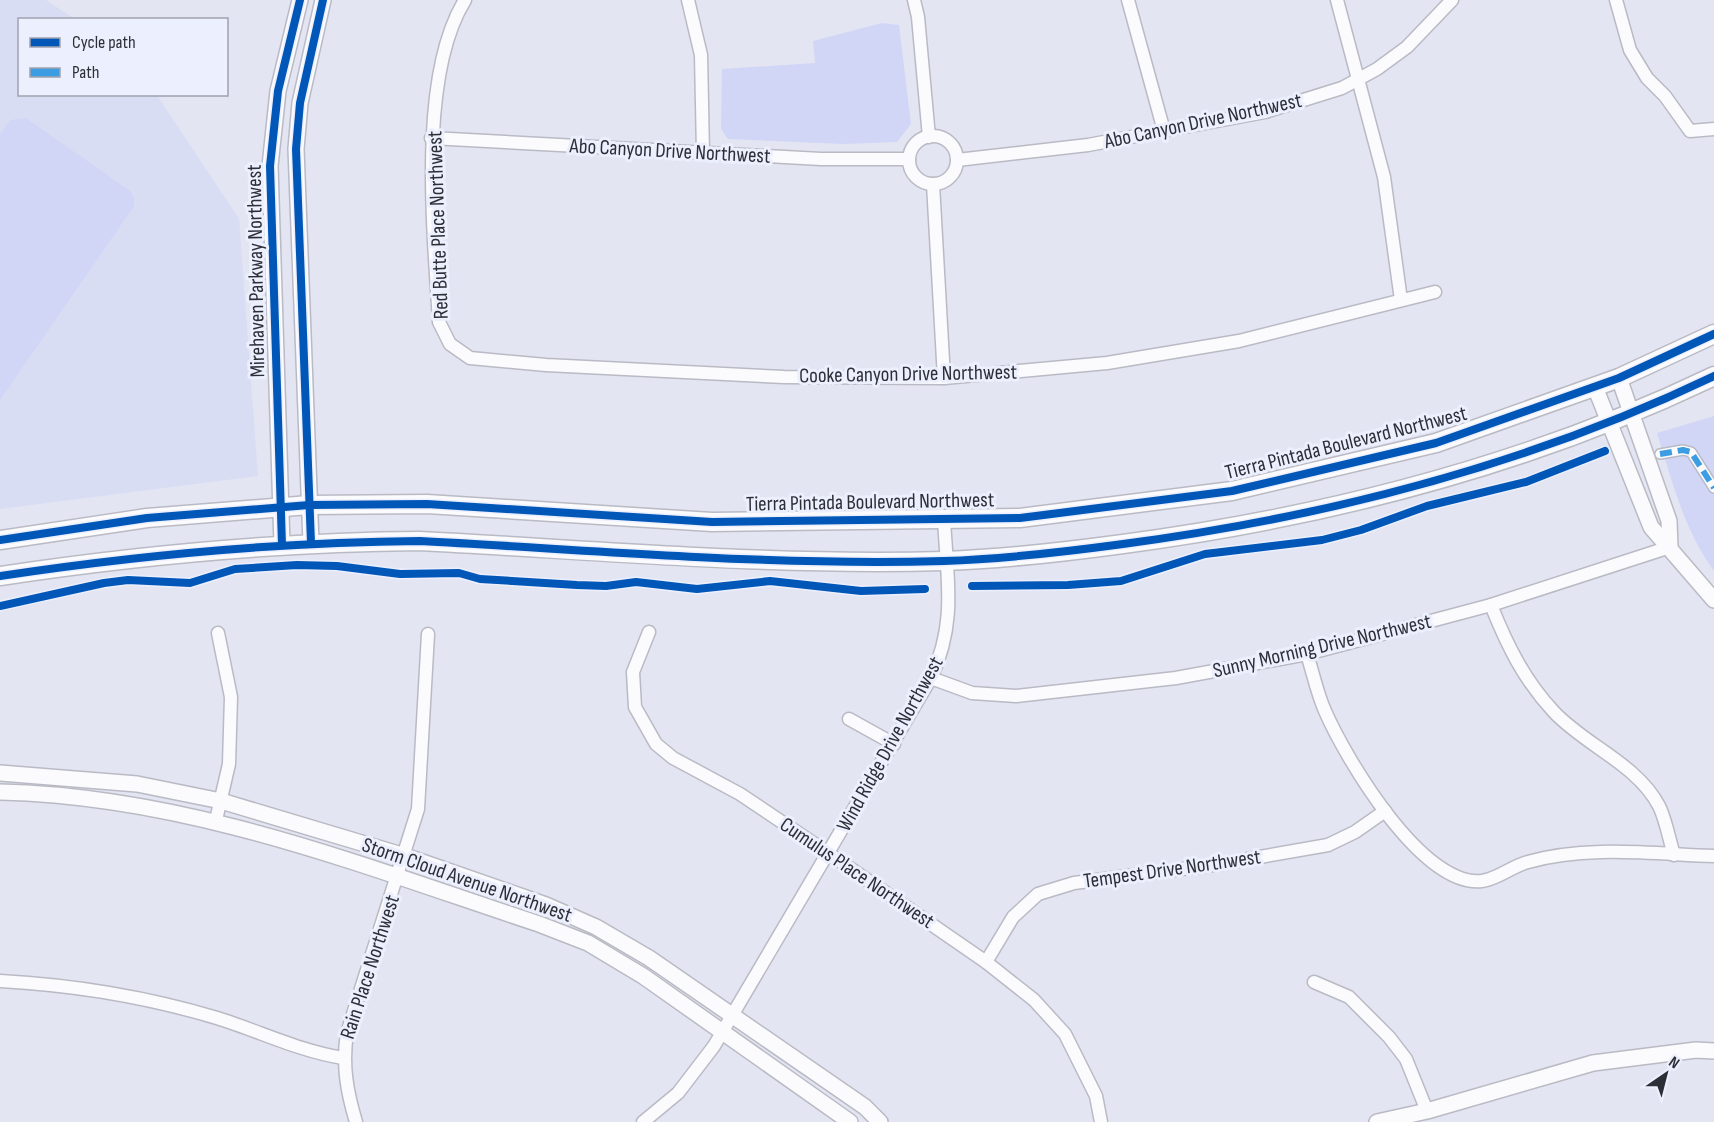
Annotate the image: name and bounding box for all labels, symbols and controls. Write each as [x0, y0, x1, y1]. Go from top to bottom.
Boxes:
legend [18, 18, 228, 96]
text: Cycle path [72, 32, 136, 53]
text: Path [72, 62, 100, 83]
street label: Abo Canyon Drive Northwest [1101, 88, 1304, 154]
street label: Red Butte Place Northwest [422, 130, 454, 320]
street label: Abo Canyon Drive Northwest [568, 133, 771, 169]
street label: Mirehaven Parkway Northwest [242, 164, 270, 378]
street label: Cooke Canyon Drive Northwest [799, 360, 1017, 388]
street label: Tierra Pintada Boulevard Northwest [1222, 401, 1470, 485]
street label: Tierra Pintada Boulevard Northwest [746, 487, 994, 517]
street label: Sunny Morning Drive Northwest [1210, 609, 1434, 683]
street label: Wind Ridge Drive Northwest [831, 652, 949, 836]
street label: Cumulus Place Northwest [775, 812, 939, 934]
street label: Storm Cloud Avenue Northwest [359, 832, 575, 928]
street label: Tempest Drive Northwest [1082, 844, 1262, 894]
street label: Rain Place Northwest [335, 892, 405, 1042]
north arrow [1636, 1044, 1696, 1104]
text: N [1665, 1053, 1683, 1073]

